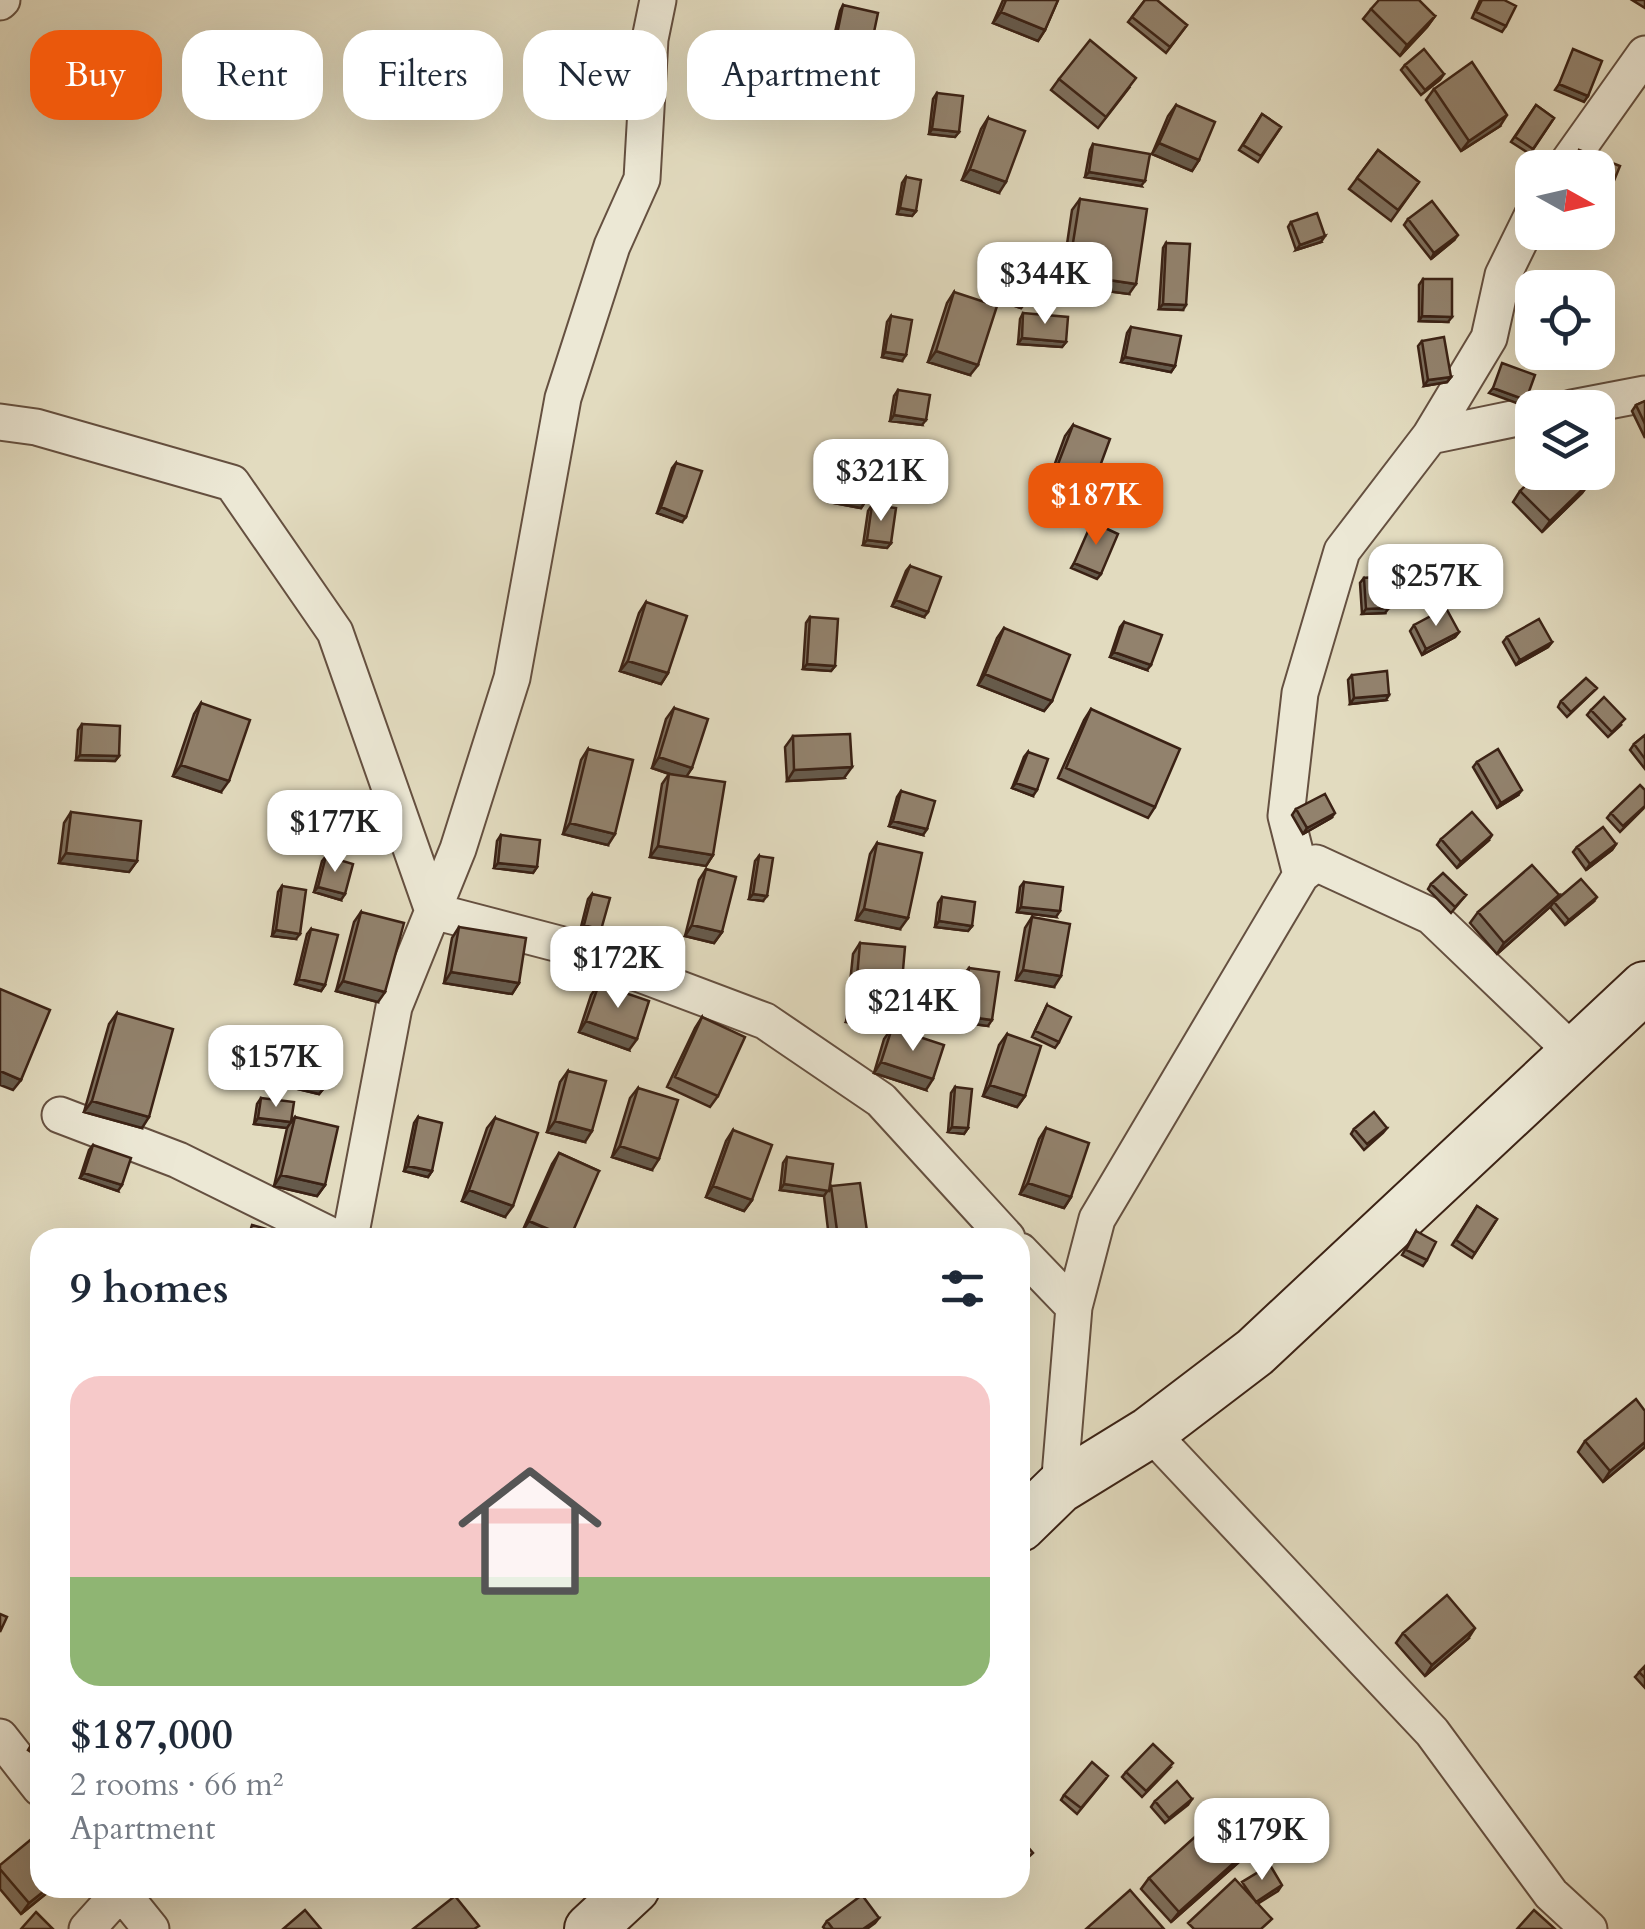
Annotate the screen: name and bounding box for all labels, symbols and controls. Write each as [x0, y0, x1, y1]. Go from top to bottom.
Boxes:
chip: Buy [30, 30, 162, 120]
chip: Rent [182, 30, 323, 120]
chip: Filters [343, 30, 503, 120]
chip: New [523, 30, 667, 120]
chip: Apartment [687, 30, 915, 120]
north arrow [1515, 150, 1615, 250]
map controls [1515, 150, 1615, 490]
pin: $344K [975, 242, 1115, 327]
text: $344K [999, 252, 1091, 296]
button: locate [1515, 270, 1615, 370]
button: layers [1515, 390, 1615, 490]
pin: $321K [811, 439, 951, 524]
text: $321K [835, 449, 927, 493]
pin: $187K [1026, 463, 1166, 548]
text: $187K [1050, 473, 1142, 517]
pin: $257K [1366, 544, 1506, 629]
text: $257K [1390, 554, 1482, 598]
pin: $177K [265, 790, 405, 875]
text: $177K [289, 800, 381, 844]
pin: $172K [548, 926, 688, 1011]
text: $172K [572, 936, 664, 980]
pin: $214K [843, 969, 983, 1054]
text: $214K [867, 979, 959, 1023]
pin: $157K [206, 1025, 346, 1110]
text: $157K [230, 1035, 322, 1079]
text: 9 homes [70, 1260, 228, 1317]
icon: filters [935, 1261, 990, 1316]
icon: home [440, 1441, 620, 1621]
text: $187,000 [70, 1706, 233, 1763]
text: 2 rooms · 66 m² [70, 1763, 283, 1807]
pin: $179K [1192, 1798, 1332, 1883]
text: Apartment [70, 1807, 215, 1851]
text: $179K [1216, 1808, 1308, 1852]

